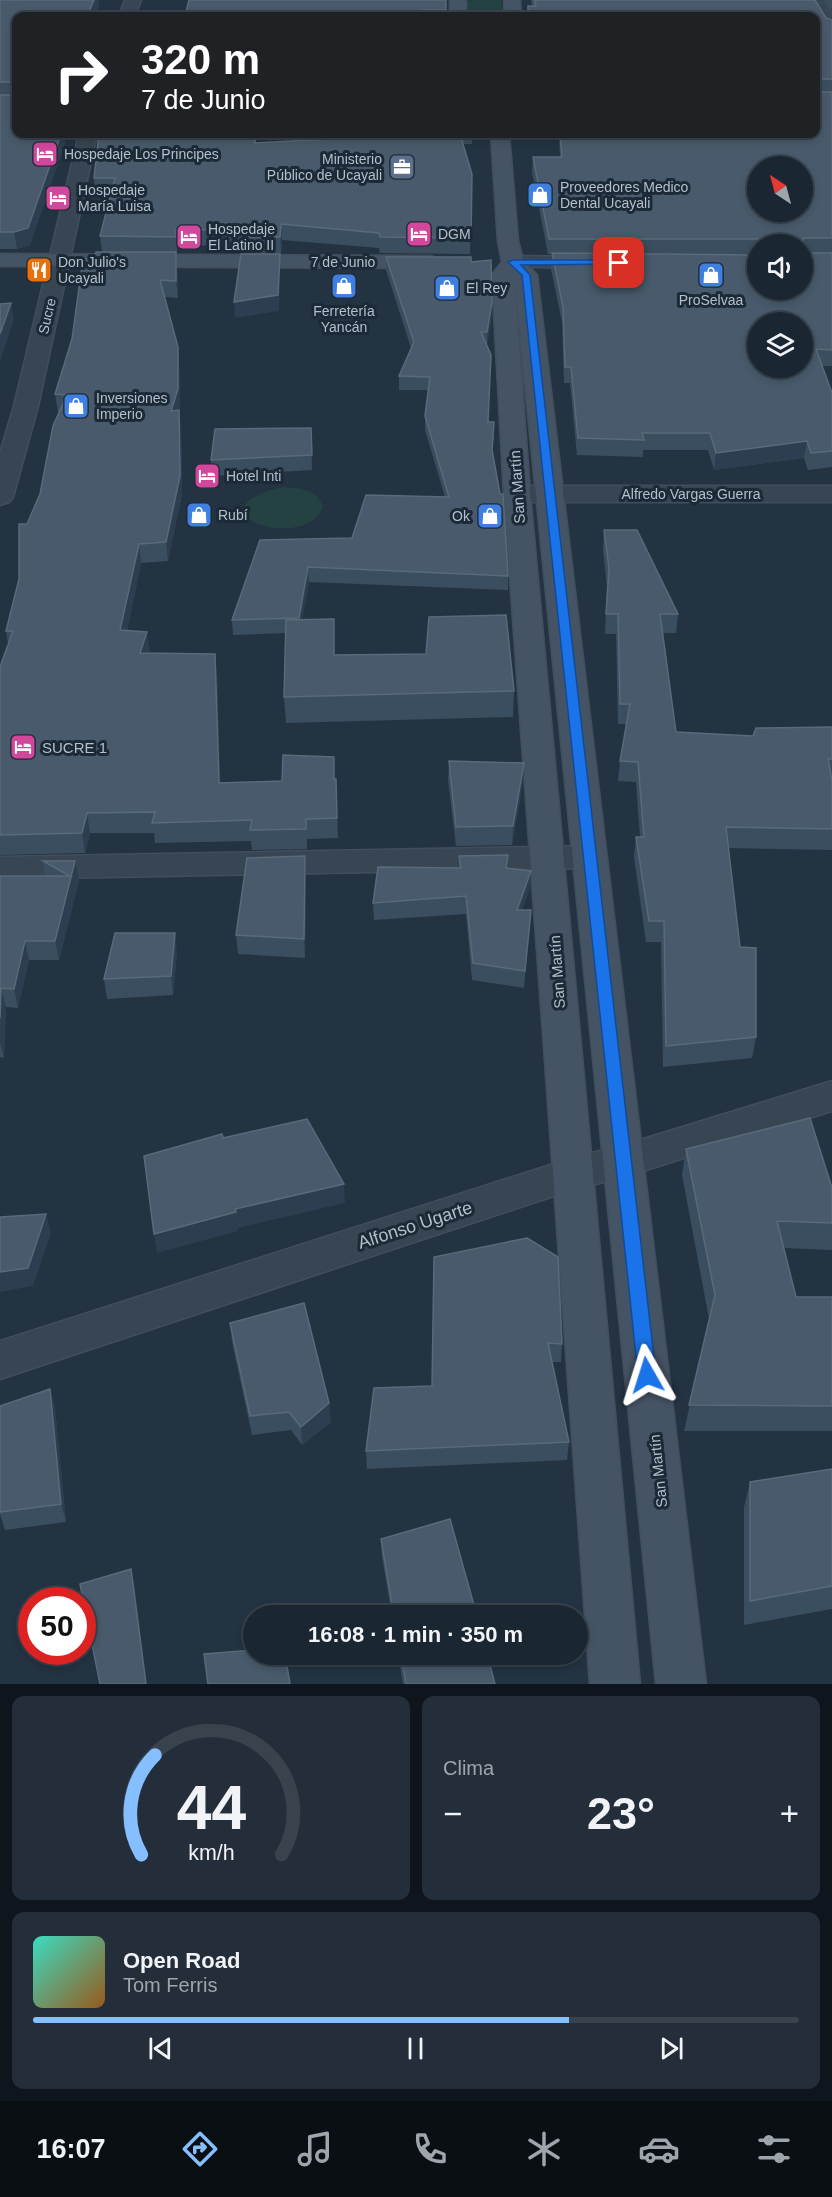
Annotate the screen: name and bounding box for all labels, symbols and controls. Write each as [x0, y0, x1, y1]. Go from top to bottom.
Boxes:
icon: right [42, 36, 120, 114]
text: 320 m [141, 36, 260, 83]
text: 7 de Junio [141, 85, 266, 115]
hotel icon: Hospedaje Los Principes [30, 139, 60, 169]
place label: Hospedaje Los Principes [64, 146, 219, 162]
place label: Ministerio Público de Ucayali [267, 151, 382, 183]
office icon: Ministerio Público de Ucayali [387, 152, 417, 182]
north arrow [747, 156, 813, 222]
map controls [747, 156, 813, 378]
place label: Proveedores Medico Dental Ucayali [560, 179, 689, 211]
shop icon: Proveedores Medico Dental Ucayali [525, 180, 555, 210]
place label: Hospedaje María Luisa [78, 182, 151, 214]
hotel icon: Hospedaje María Luisa [43, 183, 73, 213]
hotel icon: DGM [404, 219, 434, 249]
place label: Hospedaje El Latino II [208, 221, 275, 253]
hotel icon: Hospedaje El Latino II [174, 222, 204, 252]
place label: DGM [438, 226, 471, 242]
button: sound [747, 234, 813, 300]
pin [593, 237, 644, 288]
icon: arrive [602, 246, 635, 279]
place label: Don Julio's Ucayali [58, 254, 126, 286]
street label: 7 de Junio [311, 254, 376, 270]
restaurant icon: Don Julio's Ucayali [24, 255, 54, 285]
shop icon: ProSelvaa [696, 260, 726, 290]
shop icon: Ferretería Yancán [329, 271, 359, 301]
shop icon: El Rey [432, 273, 462, 303]
place label: El Rey [466, 280, 507, 296]
place label: ProSelvaa [679, 292, 744, 308]
street label: Sucre [35, 296, 59, 336]
place label: Ferretería Yancán [313, 303, 375, 335]
button: layers [747, 312, 813, 378]
place label: Inversiones Imperio [96, 390, 168, 422]
shop icon: Inversiones Imperio [61, 391, 91, 421]
street label: San Martín [506, 450, 528, 524]
hotel icon: Hotel Inti [192, 461, 222, 491]
place label: Hotel Inti [226, 468, 281, 484]
street label: Alfredo Vargas Guerra [621, 486, 761, 502]
shop icon: Rubí [184, 500, 214, 530]
shop icon: Ok [475, 501, 505, 531]
place label: Rubí [218, 507, 248, 523]
place label: Ok [452, 508, 471, 524]
hotel icon: SUCRE 1 [8, 732, 38, 762]
place label: SUCRE 1 [42, 739, 107, 756]
street label: San Martín [546, 935, 568, 1009]
street label: Alfonso Ugarte [355, 1197, 475, 1253]
position arrow [615, 1343, 679, 1407]
street label: San Martín [646, 1434, 670, 1508]
speed limit sign: 50 [18, 1587, 96, 1665]
text: 16:08 · 1 min · 350 m [308, 1622, 523, 1647]
text: Clima [443, 1757, 494, 1779]
text: 44 [176, 1773, 246, 1842]
text: 23° [587, 1788, 655, 1839]
text: − [443, 1795, 462, 1832]
text: + [780, 1795, 799, 1832]
text: km/h [188, 1841, 234, 1865]
text: Open Road [123, 1948, 240, 1973]
text: Tom Ferris [123, 1974, 217, 1996]
icon: previous [144, 2032, 177, 2065]
icon: pause [399, 2032, 432, 2065]
icon: next [655, 2032, 688, 2065]
icon: directions [179, 2128, 221, 2170]
icon: music [294, 2128, 336, 2170]
icon: phone [409, 2128, 451, 2170]
icon: climate [523, 2128, 565, 2170]
icon: car [638, 2128, 680, 2170]
icon: filters [753, 2128, 795, 2170]
text: 16:07 [36, 2134, 106, 2164]

